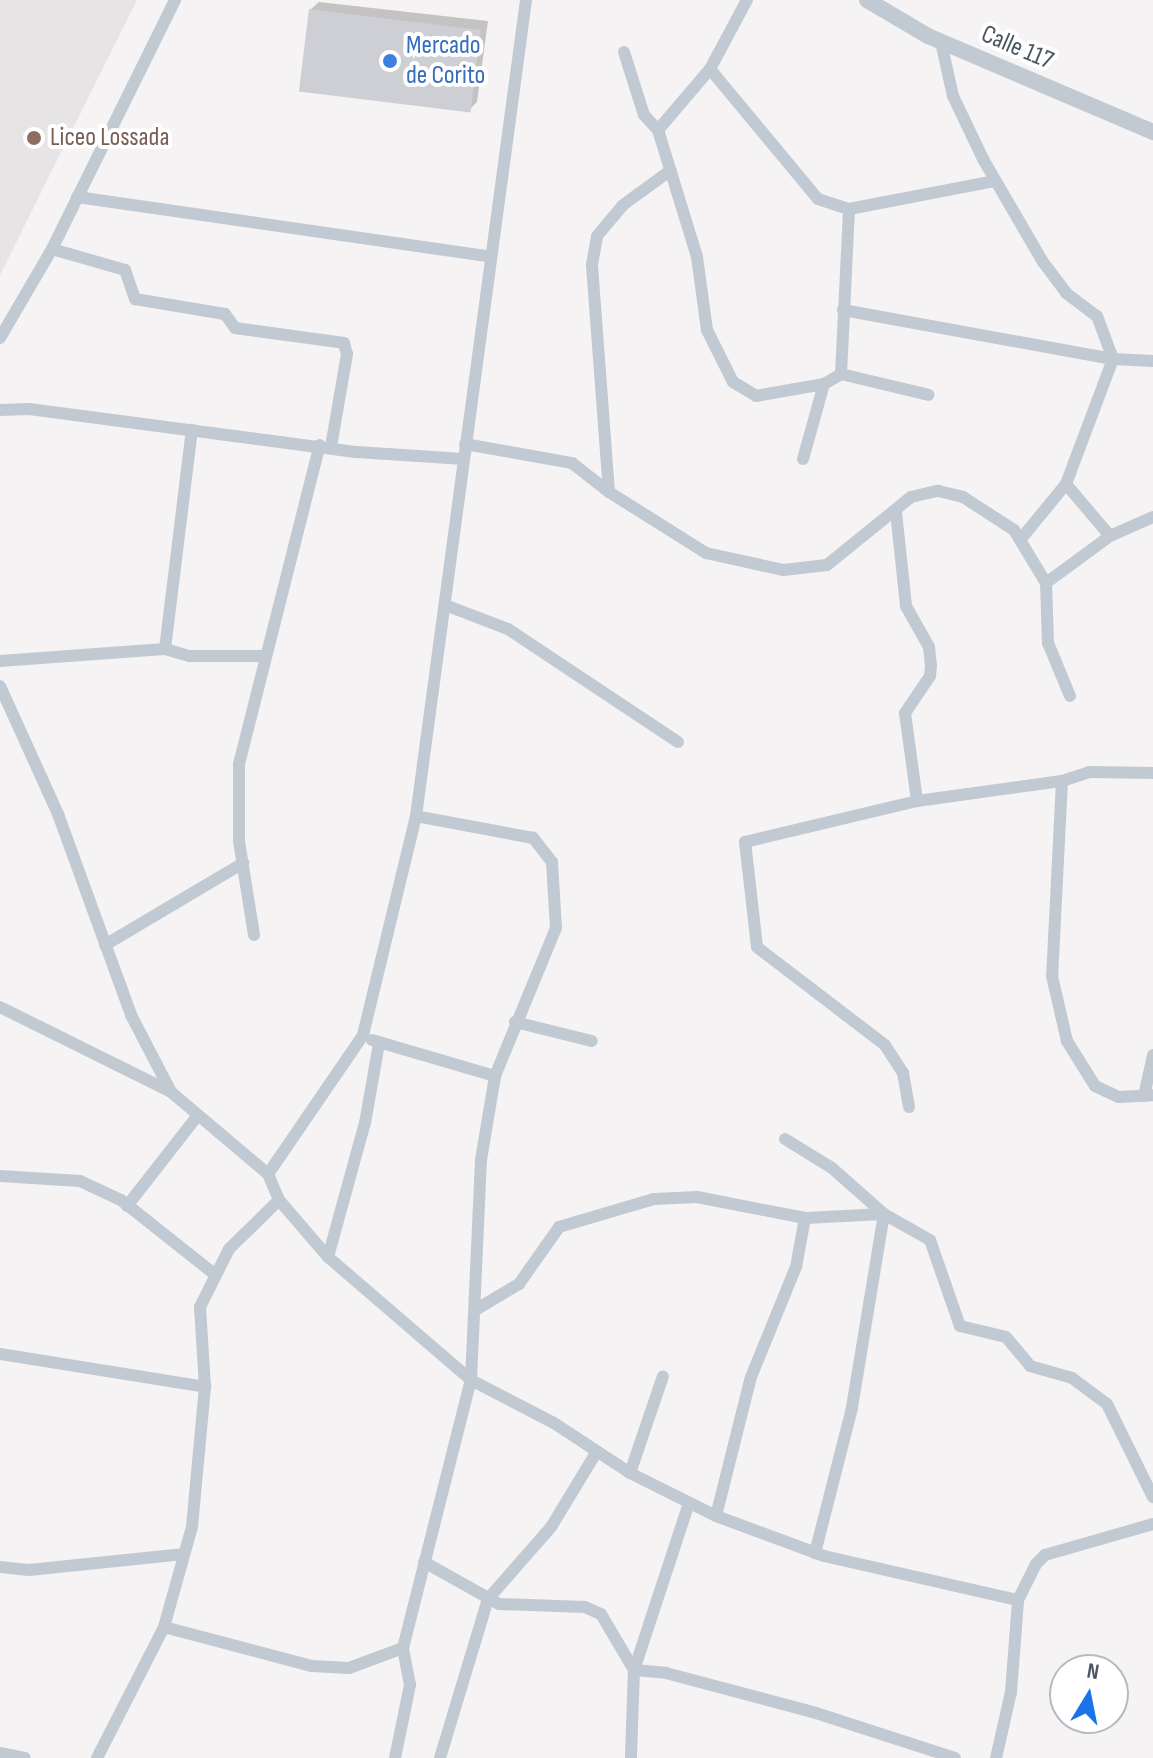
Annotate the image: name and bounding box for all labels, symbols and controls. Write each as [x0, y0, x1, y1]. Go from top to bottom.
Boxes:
street label: Calle 117 [976, 19, 1058, 77]
place label: Mercado de Corito [406, 30, 485, 92]
marker: Mercado de Corito [381, 52, 399, 70]
place label: Liceo Lossada [50, 122, 169, 154]
marker: Liceo Lossada [25, 129, 43, 147]
north arrow [1049, 1654, 1129, 1734]
text: N [1085, 1658, 1101, 1686]

